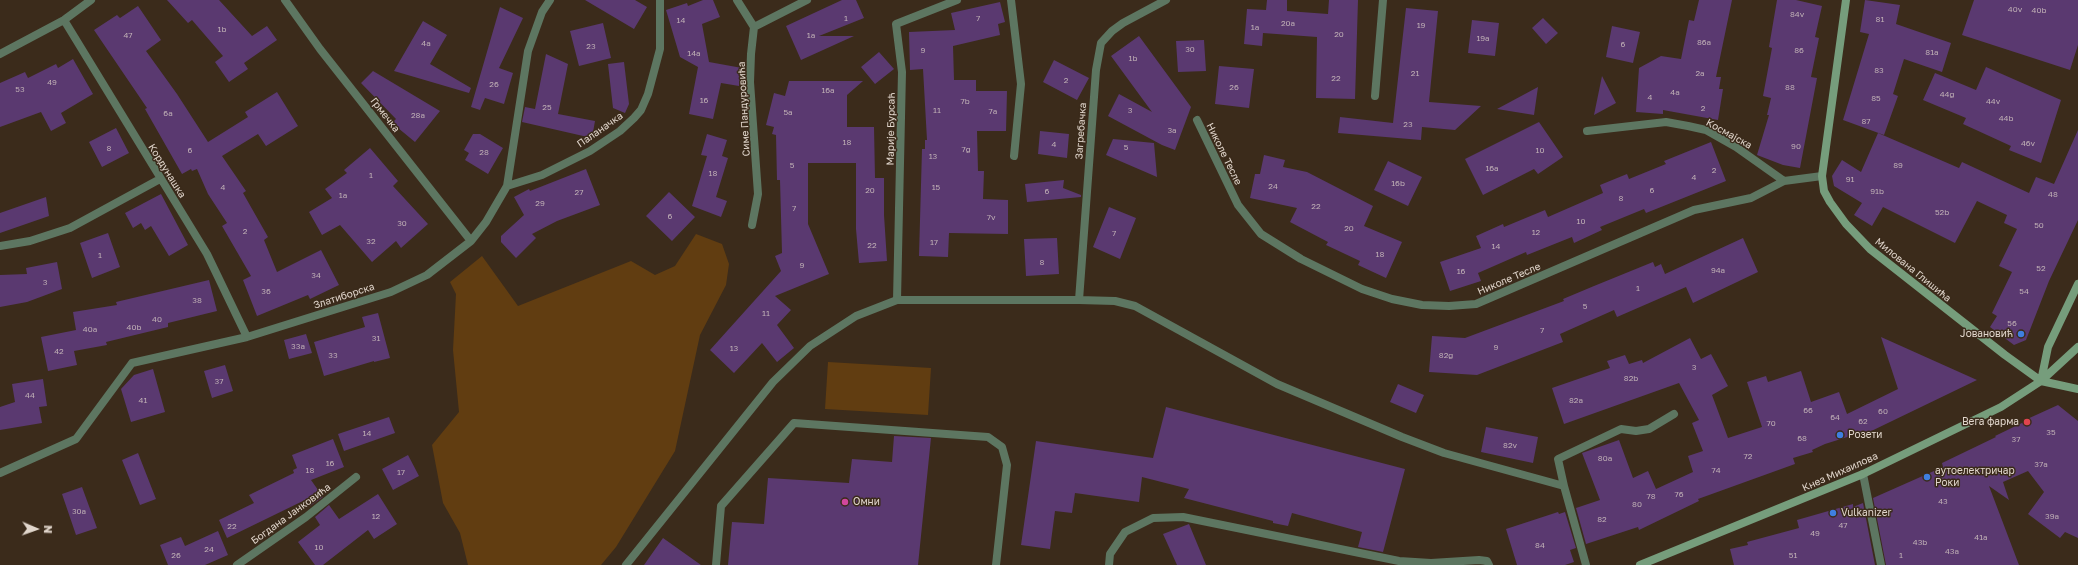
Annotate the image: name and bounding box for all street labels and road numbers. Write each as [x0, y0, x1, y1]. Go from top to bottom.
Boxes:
street label: Симе Пандуровића [736, 61, 752, 157]
street label: Марије Бурсаћ [884, 92, 898, 166]
street label: Грмечка [368, 95, 402, 135]
street label: Загребачка [1073, 102, 1089, 160]
street label: Паланачка [575, 110, 625, 150]
street label: Космајска [1704, 117, 1754, 151]
street label: Николе Тесле [1204, 121, 1244, 187]
street label: Кордунашка [146, 142, 188, 200]
street label: Милована Глишића [1872, 236, 1954, 304]
street label: Николе Тесле [1476, 260, 1542, 298]
street label: Златиборска [312, 280, 376, 312]
street label: Кнез Михаилова [1800, 450, 1880, 494]
street label: Богдана Јанковића [249, 481, 333, 547]

